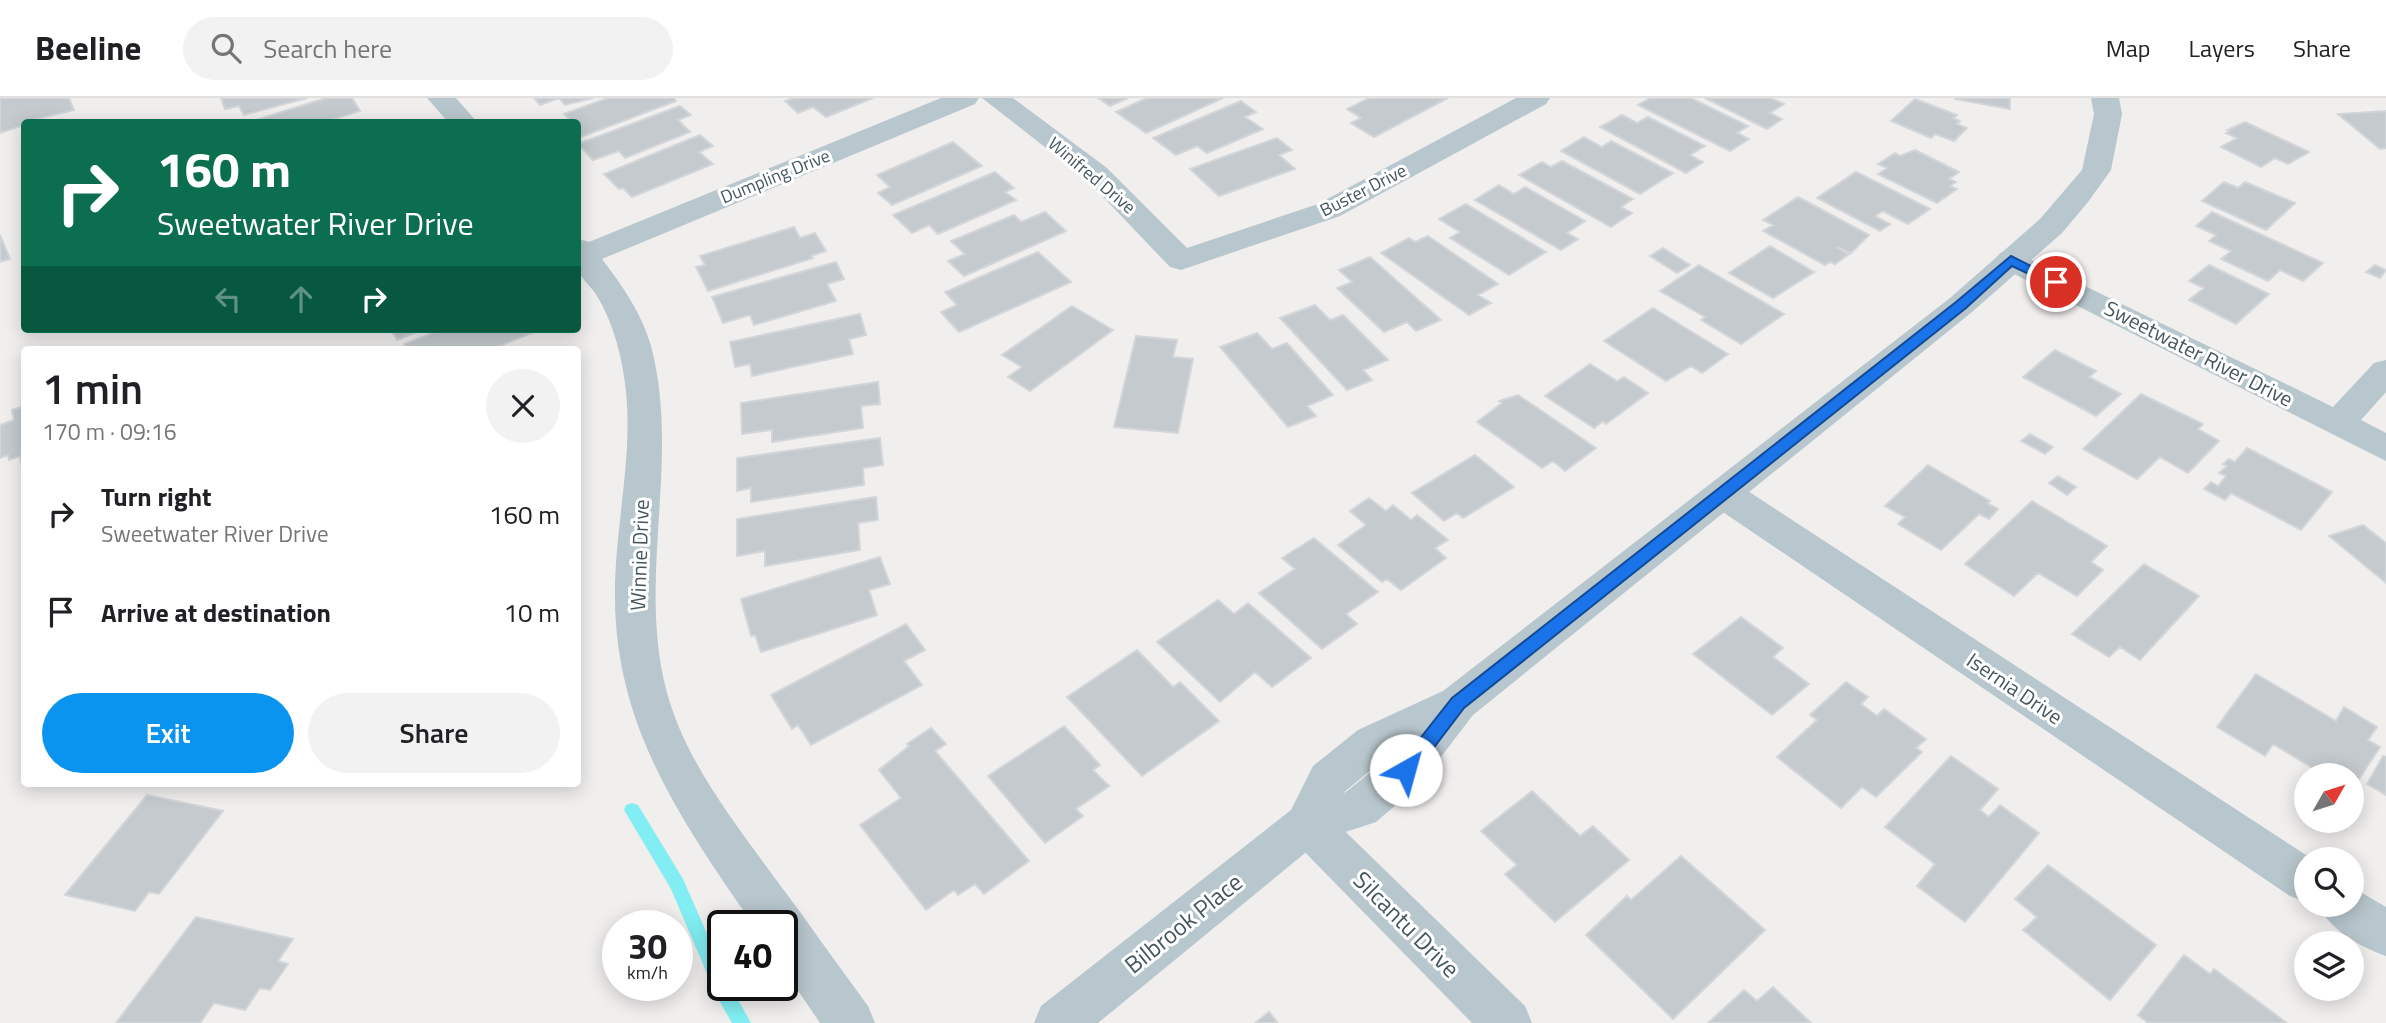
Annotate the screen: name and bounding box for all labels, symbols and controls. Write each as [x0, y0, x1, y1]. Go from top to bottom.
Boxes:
search box [183, 17, 673, 80]
text: Beeline [35, 23, 141, 73]
icon: search [207, 29, 245, 67]
text: Search here [263, 29, 392, 68]
text: Map [2106, 30, 2151, 66]
text: Layers [2189, 30, 2255, 66]
text: Share [2293, 30, 2351, 66]
street label: Winifred Drive [1042, 130, 1142, 220]
text: 160 m [157, 131, 291, 206]
street label: Dumpling Drive [716, 142, 834, 210]
icon: right [42, 147, 133, 238]
street label: Buster Drive [1315, 157, 1411, 223]
text: Sweetwater River Drive [157, 199, 474, 247]
pin [2026, 252, 2086, 312]
icon: arrive [2037, 263, 2075, 301]
icon: left [209, 280, 247, 318]
icon: ahead [282, 280, 320, 318]
icon: right [355, 280, 393, 318]
street label: Sweetwater River Drive [2099, 292, 2299, 414]
text: 1 min [42, 356, 143, 420]
button: close [486, 369, 560, 443]
text: 170 m · 09:16 [42, 414, 177, 449]
text: Turn right [101, 477, 212, 516]
icon: right [42, 495, 80, 533]
text: 160 m [489, 495, 560, 534]
street label: Winnie Drive [621, 499, 657, 611]
text: Sweetwater River Drive [101, 516, 329, 551]
icon: arrive [42, 593, 80, 631]
text: Arrive at destination [101, 593, 331, 632]
text: 10 m [503, 593, 560, 632]
street label: Isernia Drive [1961, 644, 2069, 732]
button: Exit [42, 693, 294, 773]
button: Share [308, 693, 560, 773]
position arrow [1369, 733, 1443, 807]
north arrow [2294, 763, 2364, 833]
map controls [2294, 763, 2364, 1001]
button: search [2294, 847, 2364, 917]
street label: Silcantu Drive [1345, 862, 1469, 986]
street label: Bilbrook Place [1116, 864, 1250, 982]
speed limit sign: 40 [707, 910, 798, 1001]
text: 30 [628, 919, 667, 973]
button: layers [2294, 931, 2364, 1001]
text: km/h [627, 959, 668, 986]

